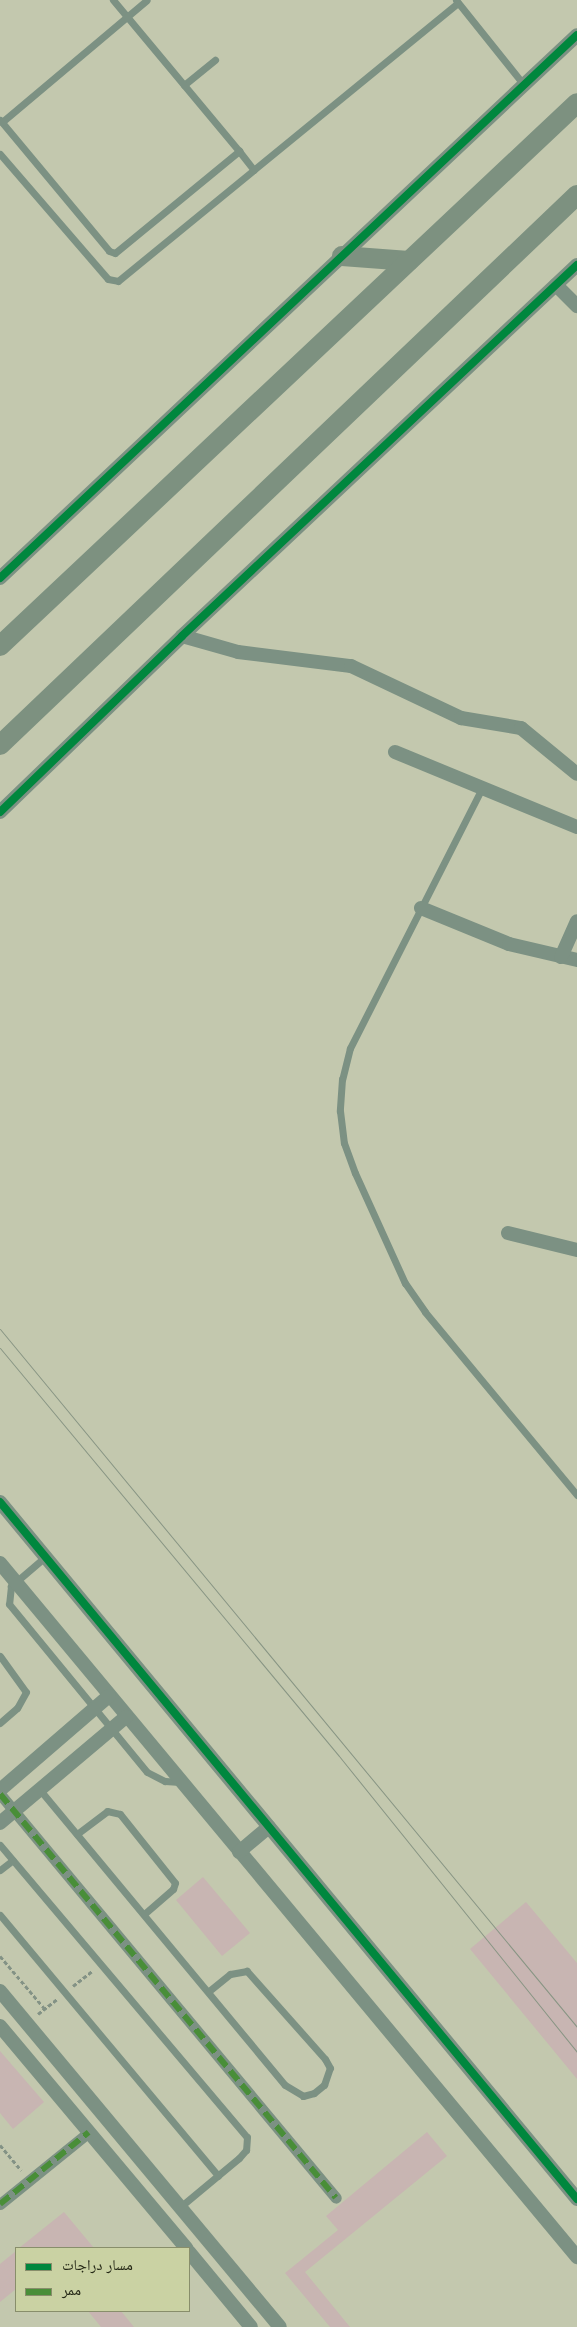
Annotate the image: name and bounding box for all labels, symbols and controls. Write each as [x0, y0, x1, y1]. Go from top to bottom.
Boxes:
legend [15, 2247, 190, 2312]
text: مسار دراجات [62, 2256, 133, 2274]
text: ممر [62, 2281, 81, 2299]

